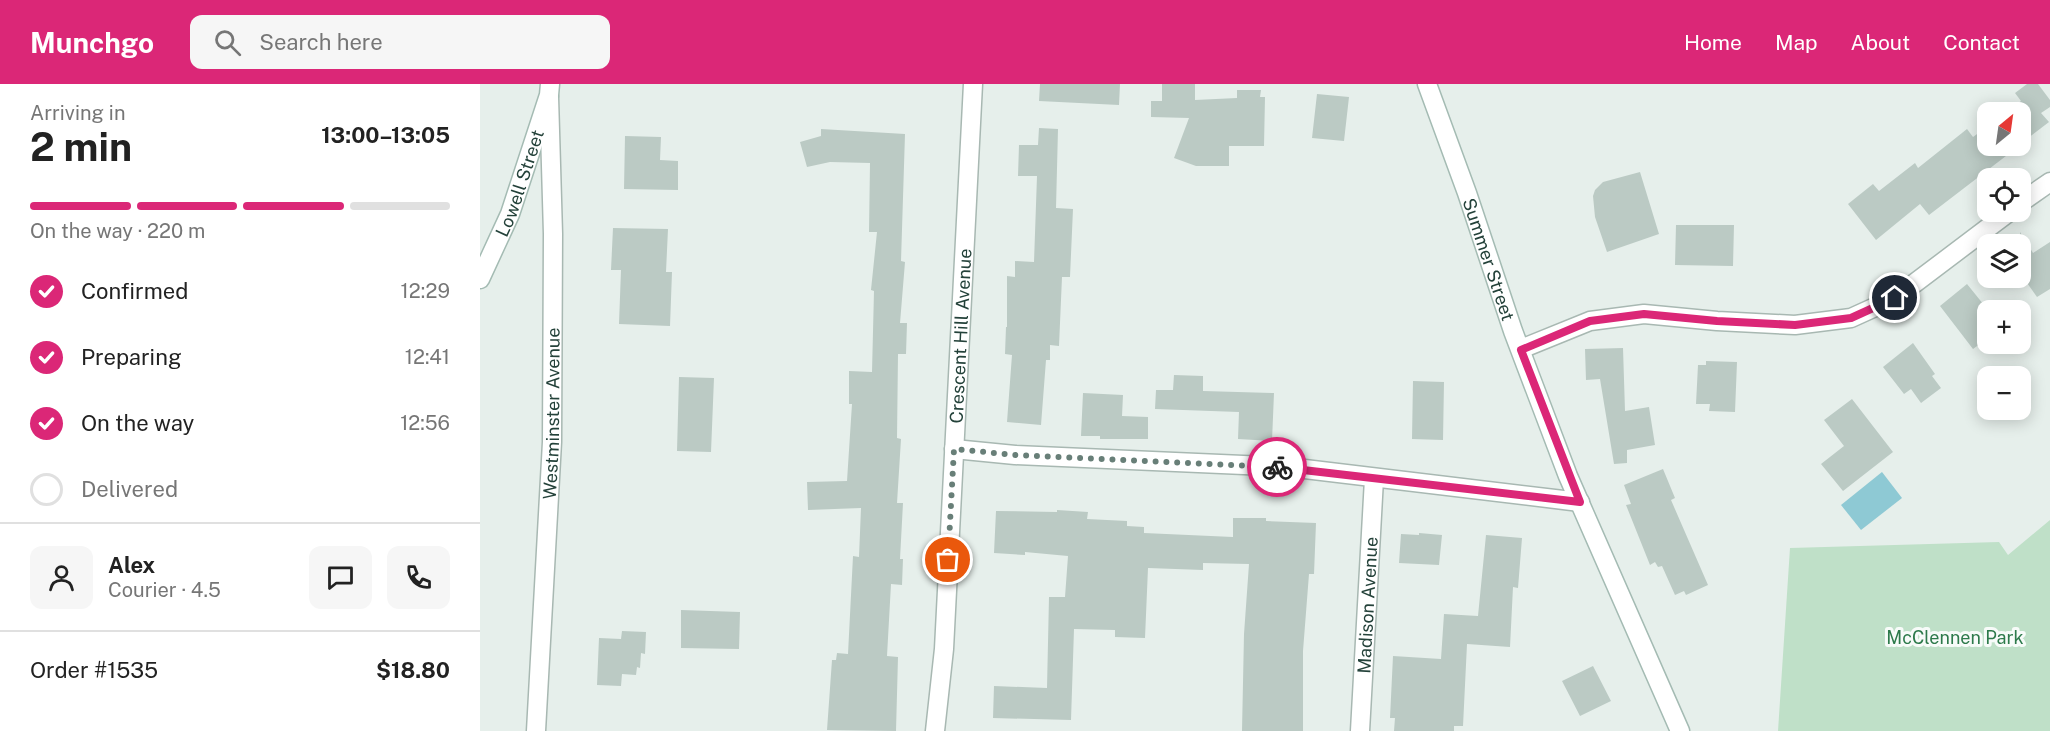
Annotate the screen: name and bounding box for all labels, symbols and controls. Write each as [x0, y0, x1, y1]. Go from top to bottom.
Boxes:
search box [190, 15, 610, 69]
text: Munchgo [30, 26, 154, 59]
icon: search [211, 26, 244, 59]
text: Search here [259, 29, 383, 55]
text: Home [1684, 30, 1742, 55]
text: Map [1775, 30, 1818, 55]
text: About [1851, 30, 1910, 55]
text: Contact [1943, 30, 2020, 55]
text: Arriving in [30, 101, 125, 125]
north arrow [1977, 102, 2031, 156]
map controls [1977, 102, 2031, 420]
text: 13:00–13:05 [321, 122, 450, 148]
text: 2 min [30, 124, 132, 170]
street label: Lowell Street [491, 127, 547, 240]
button: locate [1977, 168, 2031, 222]
street label: Summer Street [1459, 195, 1519, 323]
text: On the way · 220 m [30, 219, 205, 243]
button: layers [1977, 234, 2031, 288]
street label: Crescent Hill Avenue [945, 248, 975, 424]
pin [1869, 272, 1920, 323]
icon: check [30, 275, 63, 308]
text: Confirmed [81, 278, 188, 304]
text: 12:29 [401, 279, 450, 303]
icon: home [1878, 281, 1911, 314]
button: + [1977, 300, 2031, 354]
street label: Westminster Avenue [538, 327, 563, 500]
icon: check [30, 341, 63, 374]
text: Preparing [81, 344, 182, 370]
text: 12:41 [405, 345, 450, 369]
button: − [1977, 366, 2031, 420]
icon: check [30, 407, 63, 440]
text: On the way [81, 410, 194, 436]
text: 12:56 [400, 411, 450, 435]
courier [1247, 437, 1307, 497]
icon: bike [1261, 451, 1294, 484]
text: Delivered [81, 476, 178, 502]
pin [922, 534, 973, 585]
street label: Madison Avenue [1353, 536, 1381, 674]
icon: bag [931, 543, 964, 576]
button: person [30, 546, 93, 609]
button: chat [309, 546, 372, 609]
button: phone [387, 546, 450, 609]
text: Alex [108, 552, 155, 578]
text: Courier · 4.5 [108, 578, 221, 602]
park label: McClennen Park [1886, 627, 2024, 648]
text: Order #1535 [30, 657, 158, 683]
text: $18.80 [376, 657, 450, 683]

